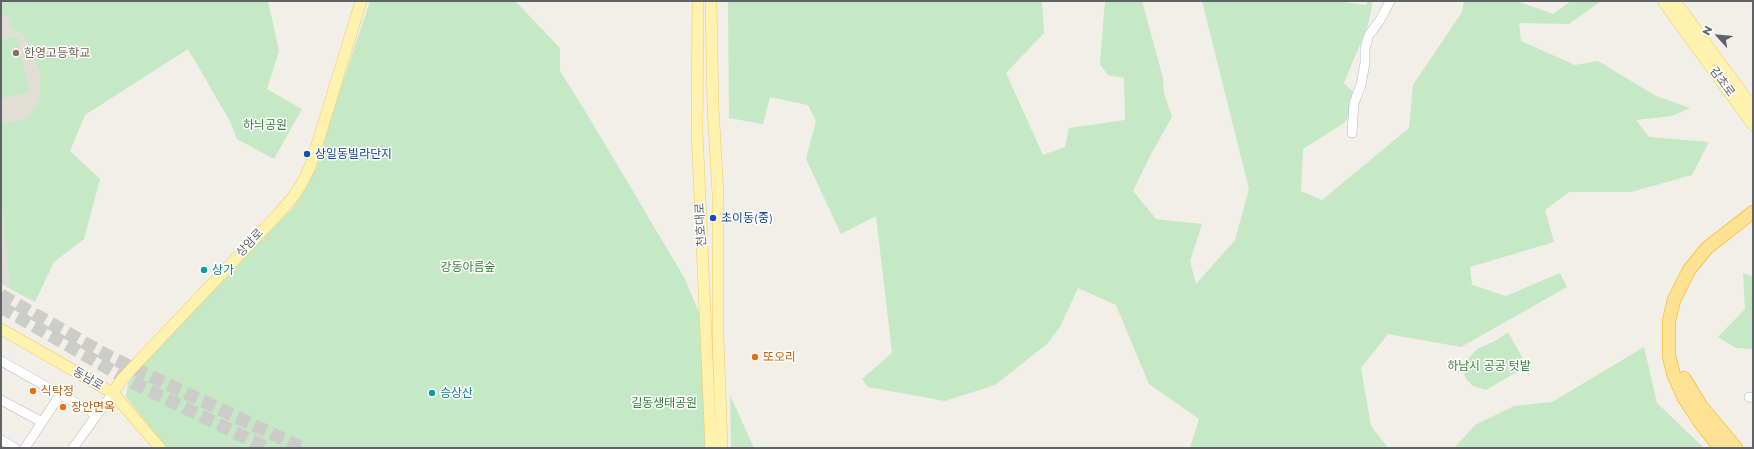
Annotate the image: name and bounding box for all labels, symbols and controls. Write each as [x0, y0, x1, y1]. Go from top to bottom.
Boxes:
north arrow [1698, 16, 1738, 56]
text: N [1699, 23, 1716, 38]
place label: 한영고등학교 [24, 46, 90, 60]
marker: 한영고등학교 [11, 48, 21, 58]
street label: 감초로 [1706, 64, 1738, 100]
park label: 하늬공원 [243, 118, 287, 132]
place label: 상일동빌라단지 [315, 147, 392, 161]
marker: 상일동빌라단지 [302, 149, 312, 159]
street label: 천호대로 [693, 203, 709, 247]
place label: 초이동(중) [721, 211, 773, 225]
marker: 초이동(중) [708, 213, 718, 223]
street label: 상암로 [233, 226, 267, 260]
park label: 강동아름숲 [440, 260, 496, 274]
place label: 상가 [212, 263, 234, 277]
marker: 상가 [199, 265, 209, 275]
place label: 또오리 [763, 350, 796, 364]
marker: 또오리 [750, 352, 760, 362]
park label: 하남시 공공 텃밭 [1447, 359, 1531, 373]
street label: 동남로 [70, 364, 106, 394]
place label: 식탁정 [41, 384, 74, 398]
marker: 식탁정 [28, 386, 38, 396]
place label: 승상산 [440, 386, 473, 400]
marker: 승상산 [427, 388, 437, 398]
park label: 길동생태공원 [631, 396, 697, 410]
place label: 장안면옥 [71, 400, 115, 414]
marker: 장안면옥 [58, 402, 68, 412]

